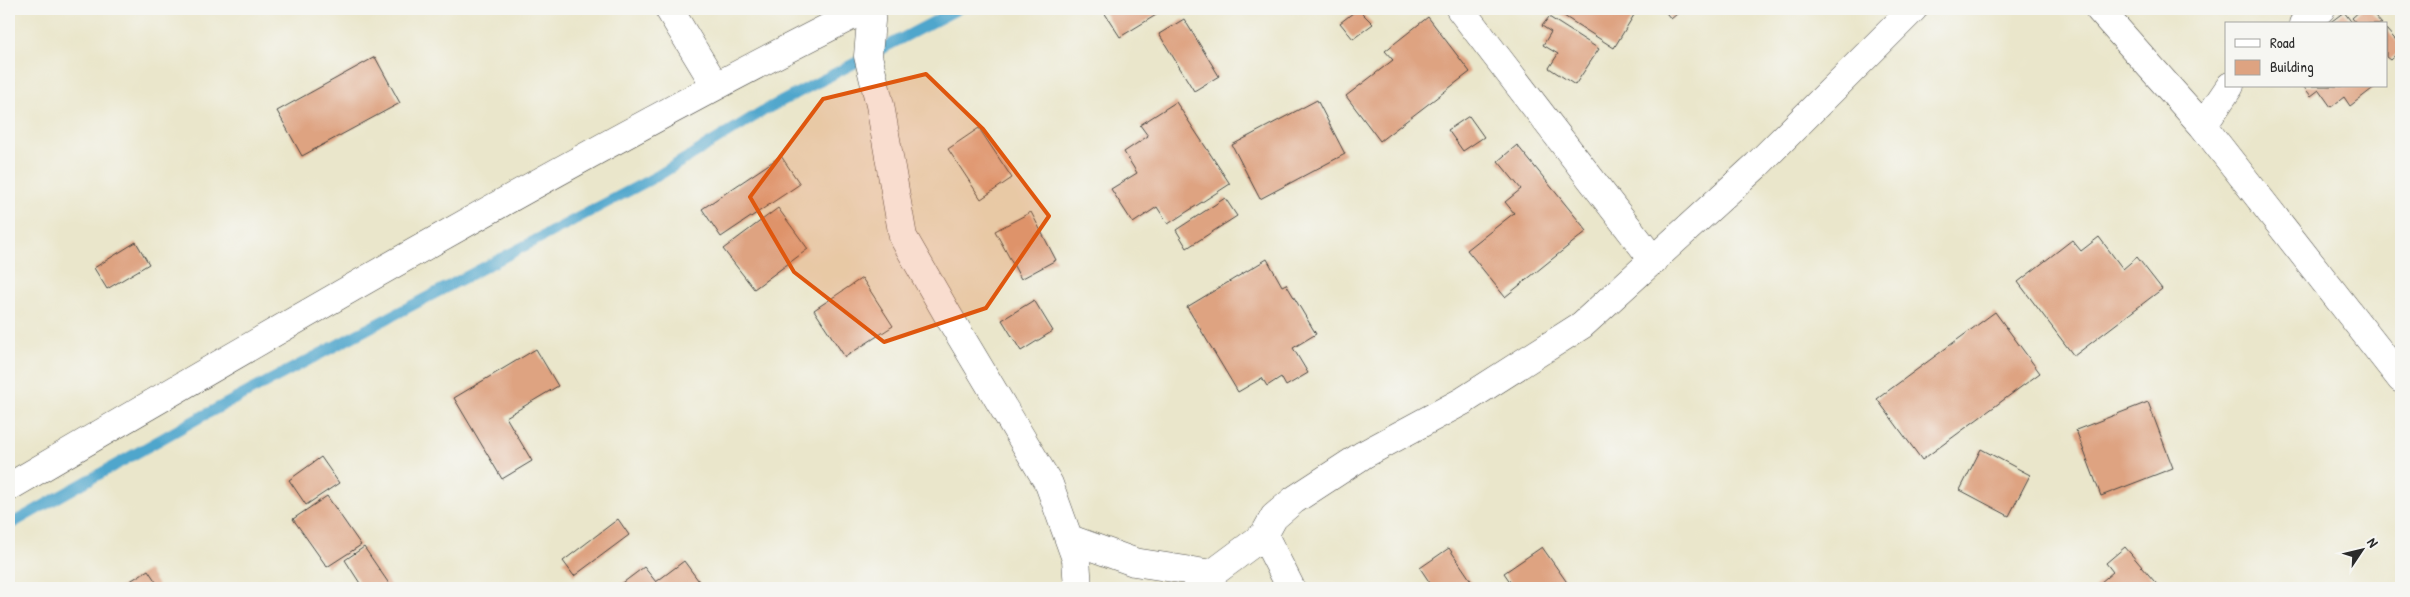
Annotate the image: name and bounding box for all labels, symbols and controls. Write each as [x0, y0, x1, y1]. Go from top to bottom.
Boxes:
legend [2225, 22, 2388, 88]
text: Road [2270, 32, 2295, 53]
text: Building [2270, 56, 2314, 77]
north arrow [2338, 524, 2388, 574]
text: N [2363, 534, 2383, 551]

